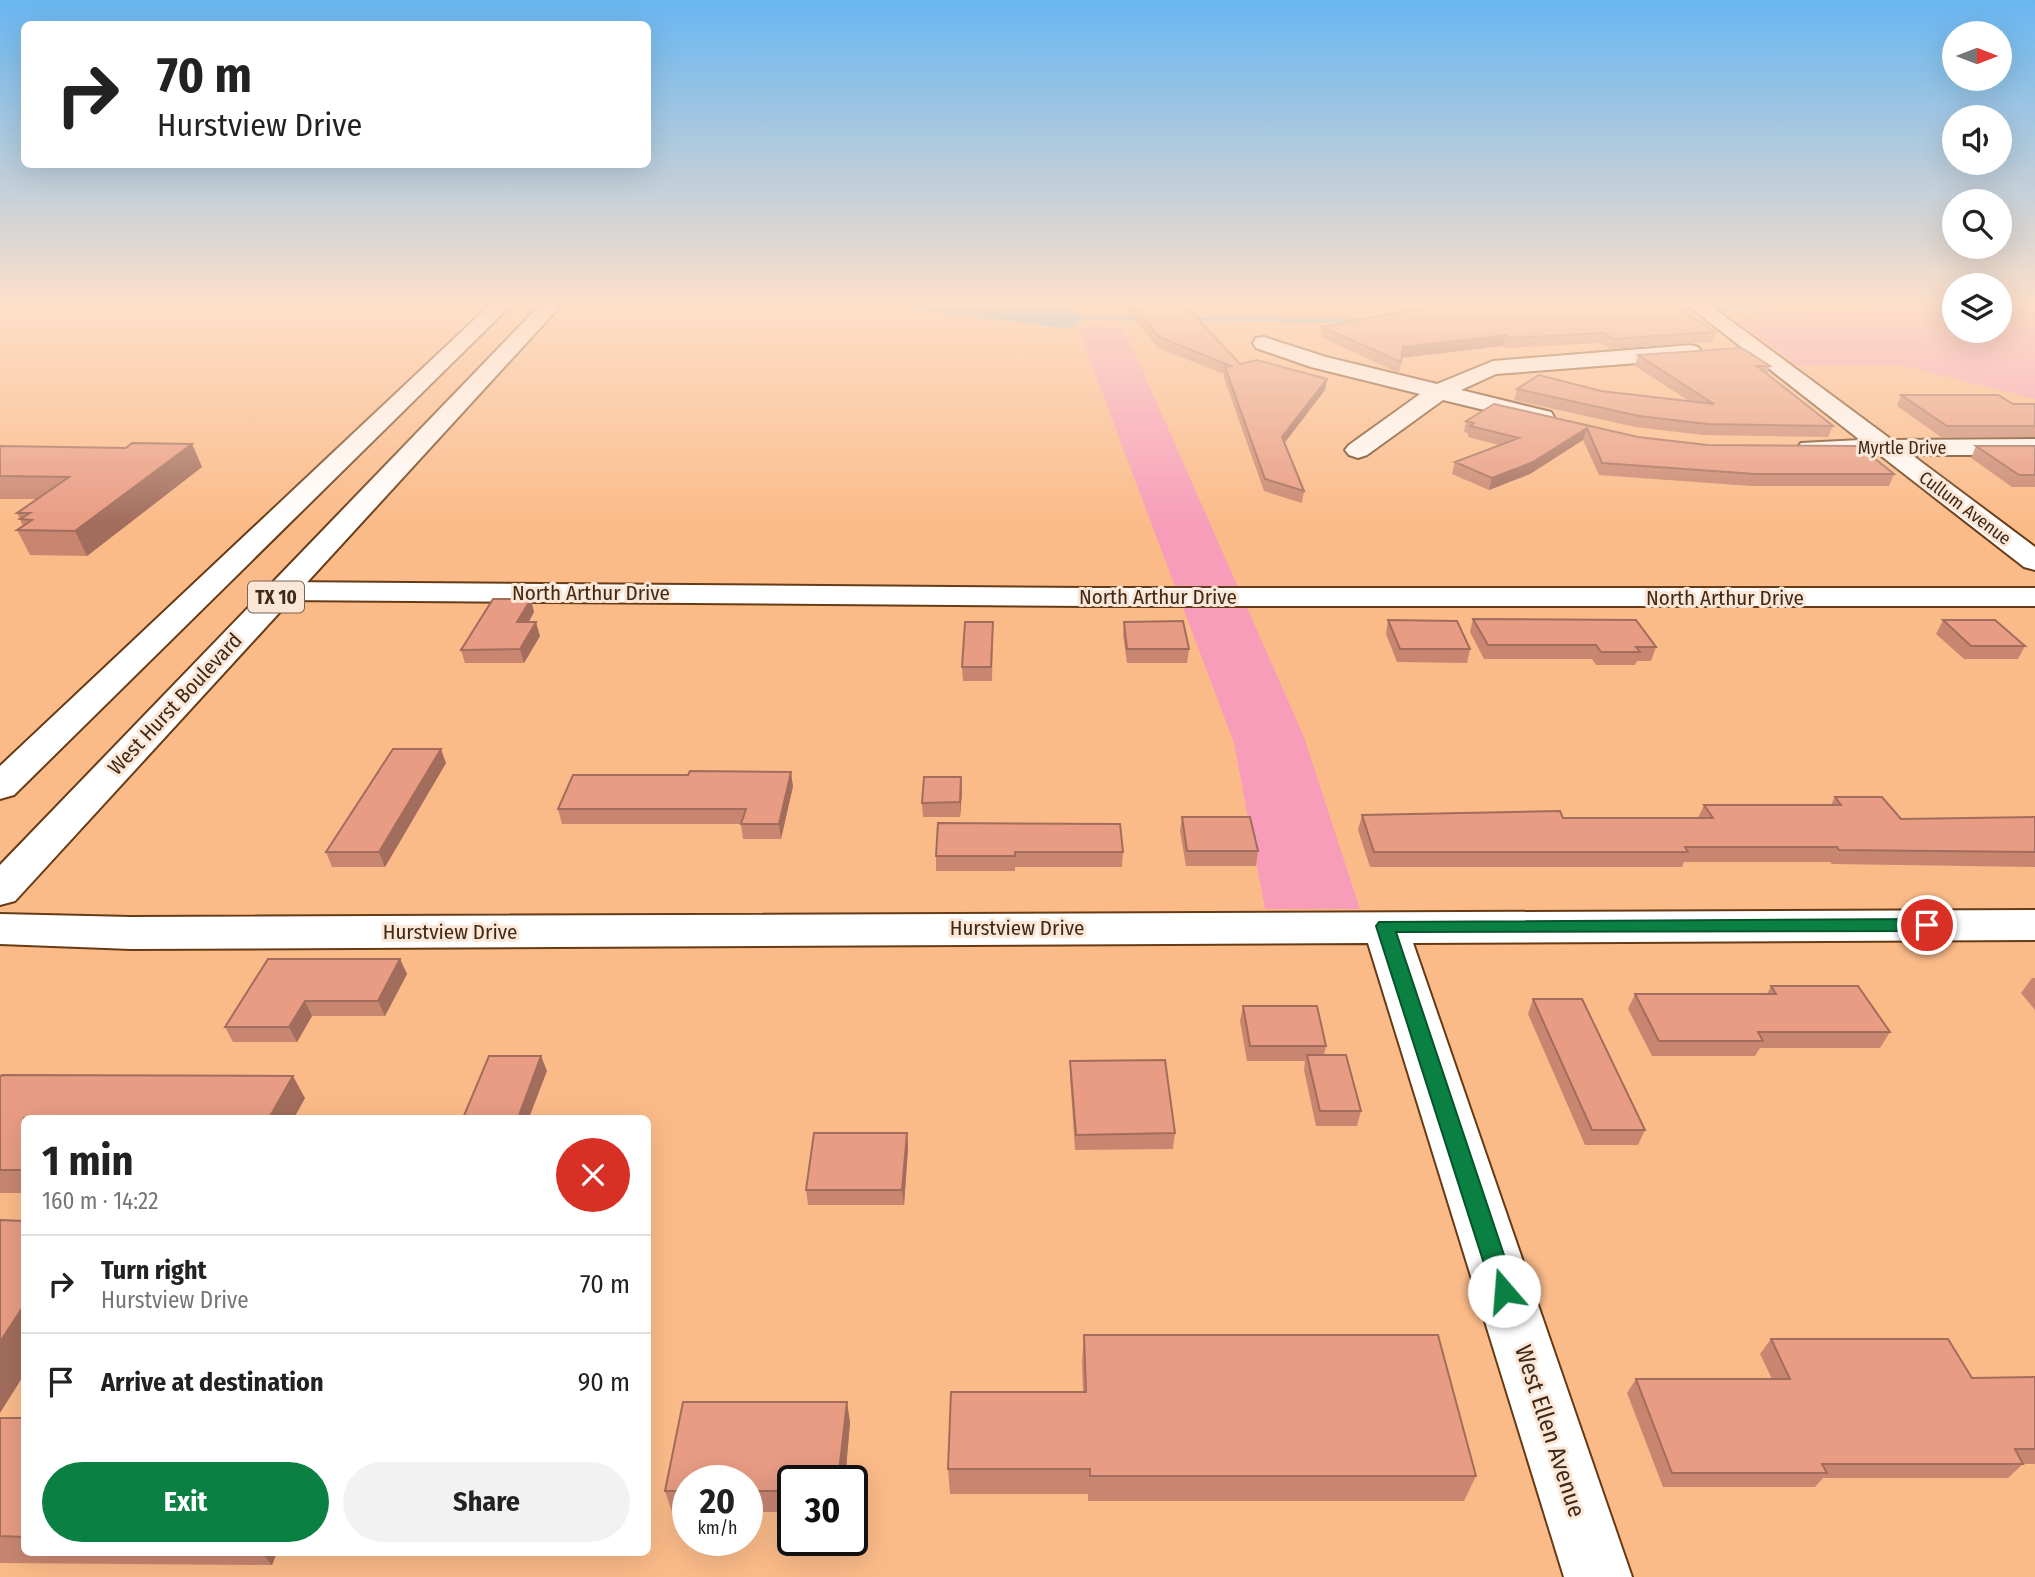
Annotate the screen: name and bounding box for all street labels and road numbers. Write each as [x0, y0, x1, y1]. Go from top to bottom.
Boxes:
street label: Myrtle Drive [1858, 437, 1946, 459]
street label: Cullum Avenue [1915, 466, 2015, 550]
street label: North Arthur Drive [512, 580, 670, 606]
road number: TX 10 [248, 582, 304, 612]
street label: North Arthur Drive [1079, 584, 1237, 610]
street label: North Arthur Drive [1646, 585, 1804, 611]
street label: West Hurst Boulevard [102, 628, 248, 780]
street label: Hurstview Drive [950, 915, 1084, 941]
street label: Hurstview Drive [383, 919, 517, 945]
street label: West Ellen Avenue [1509, 1341, 1591, 1521]

